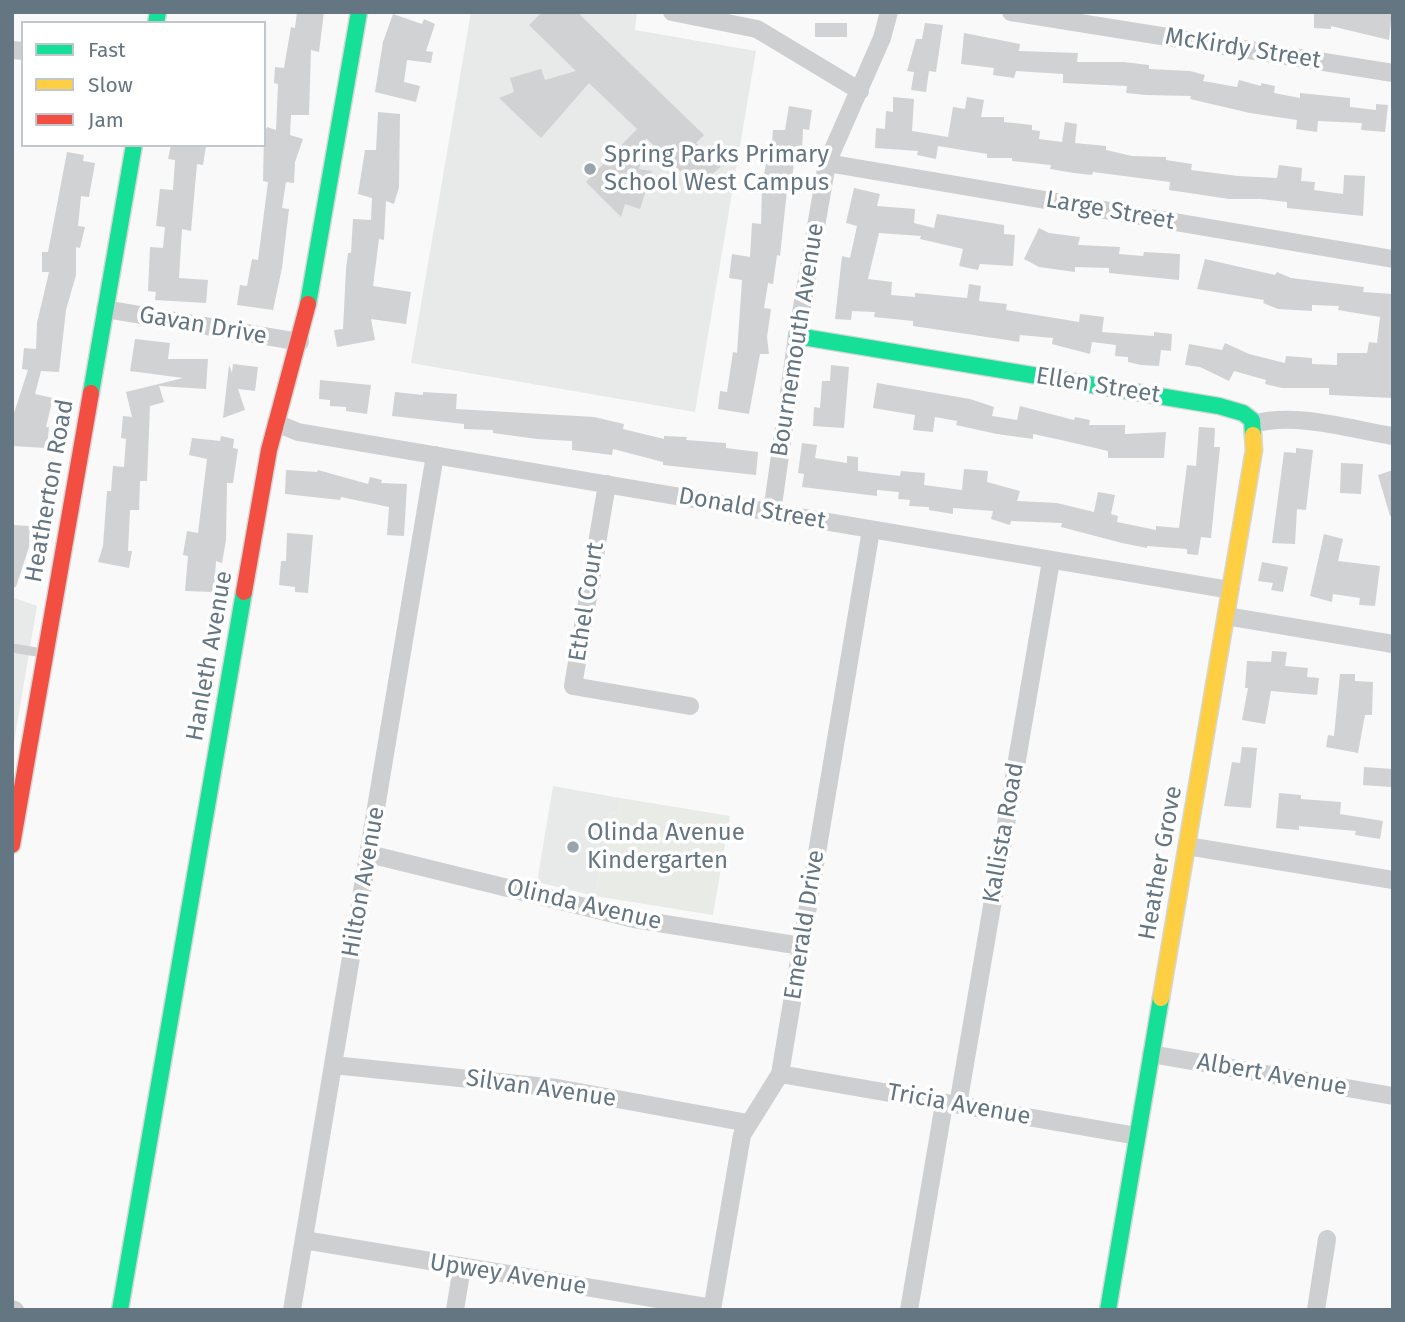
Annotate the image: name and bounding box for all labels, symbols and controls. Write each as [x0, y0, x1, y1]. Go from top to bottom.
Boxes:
legend [21, 21, 266, 147]
street label: McKirdy Street [1163, 22, 1323, 76]
text: Fast [88, 37, 126, 63]
text: Slow [88, 72, 133, 98]
text: Jam [88, 107, 124, 133]
place label: Spring Parks Primary School West Campus [604, 141, 829, 197]
marker: Spring Parks Primary School West Campus [582, 161, 598, 177]
street label: Large Street [1043, 186, 1177, 236]
street label: Bournemouth Avenue [765, 221, 831, 459]
street label: Gavan Drive [137, 301, 269, 351]
street label: Ellen Street [1034, 362, 1162, 410]
street label: Heatherton Road [20, 397, 80, 585]
street label: Donald Street [676, 482, 828, 536]
street label: Ethel Court [563, 540, 611, 664]
street label: Hanleth Avenue [181, 569, 239, 743]
street label: Kallista Road [977, 761, 1031, 905]
street label: Heather Grove [1133, 784, 1189, 942]
street label: Hilton Avenue [337, 804, 391, 960]
place label: Olinda Avenue Kindergarten [587, 819, 745, 875]
marker: Olinda Avenue Kindergarten [565, 839, 581, 855]
street label: Emerald Drive [779, 848, 831, 1002]
street label: Olinda Avenue [504, 873, 664, 937]
street label: Albert Avenue [1195, 1048, 1349, 1102]
street label: Silvan Avenue [464, 1064, 618, 1114]
street label: Tricia Avenue [885, 1078, 1033, 1132]
street label: Upwey Avenue [428, 1248, 588, 1302]

